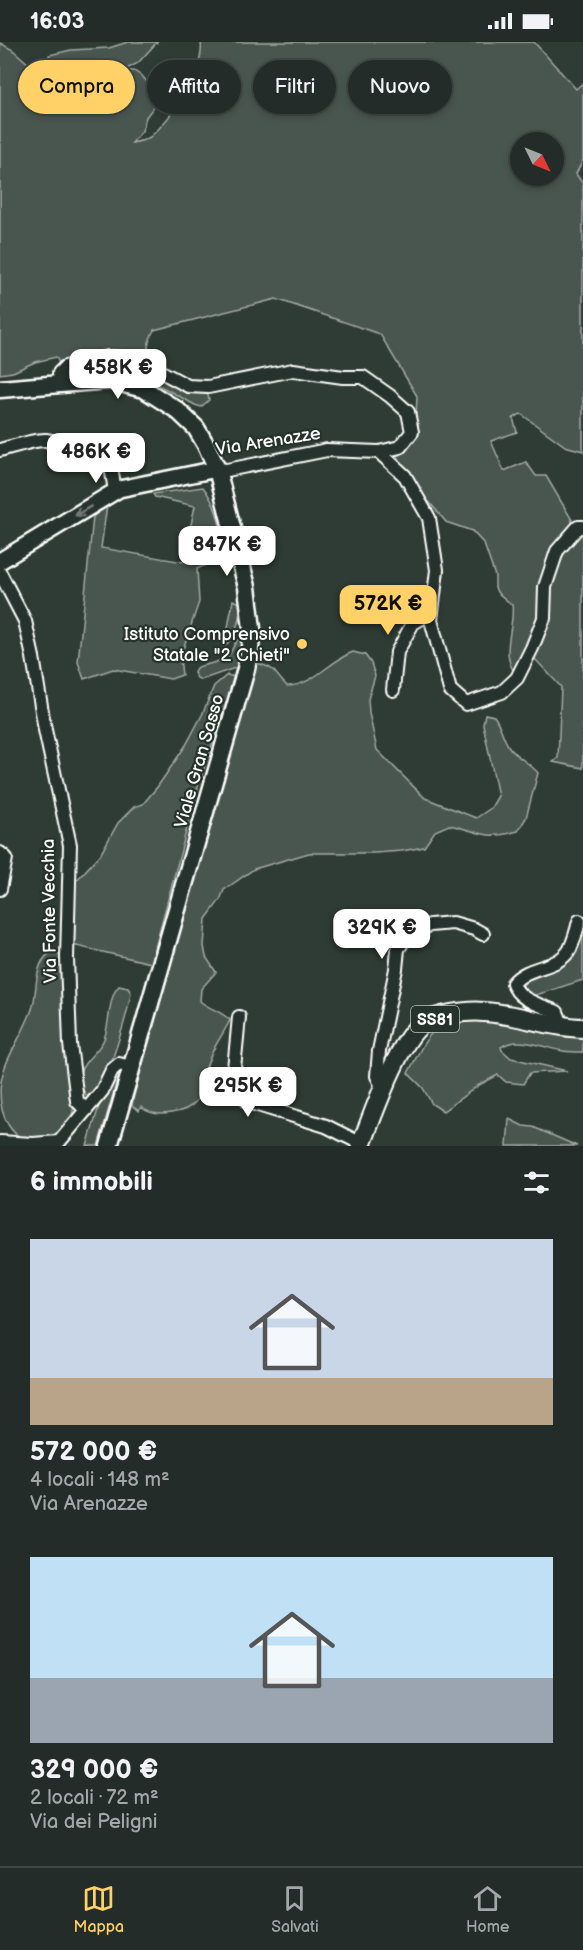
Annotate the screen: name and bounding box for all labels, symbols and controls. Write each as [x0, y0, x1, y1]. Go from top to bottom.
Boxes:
text: 16:03 [30, 8, 84, 35]
chip: Compra [18, 60, 135, 114]
chip: Affitta [147, 60, 241, 114]
chip: Filtri [253, 60, 336, 114]
chip: Nuovo [348, 60, 452, 114]
north arrow [510, 132, 564, 186]
map controls [510, 132, 564, 186]
pin: 458K € [69, 349, 167, 400]
text: 458K € [83, 356, 153, 380]
street label: Via Arenazze [214, 423, 322, 460]
pin: 486K € [47, 433, 145, 484]
text: 486K € [61, 440, 131, 464]
one-way arrow [74, 505, 91, 518]
pin: 847K € [178, 526, 276, 577]
text: 847K € [193, 533, 261, 557]
pin: 572K € [339, 585, 437, 636]
text: 572K € [354, 592, 422, 616]
place label: Istituto Comprensivo Statale "2 Chieti" [124, 624, 290, 666]
marker: Istituto Comprensivo Statale "2 Chieti" [295, 637, 309, 651]
street label: Viale Gran Sasso [170, 692, 229, 831]
street label: Via Fonte Vecchia [38, 838, 61, 984]
pin: 329K € [333, 909, 431, 960]
text: 329K € [347, 916, 417, 940]
road number: SS81 [411, 1006, 459, 1032]
pin: 295K € [199, 1067, 297, 1118]
text: 295K € [213, 1074, 283, 1098]
icon: filters [520, 1166, 553, 1199]
text: 6 immobili [30, 1167, 153, 1198]
icon: home [238, 1278, 346, 1386]
text: 572 000 € [30, 1437, 157, 1468]
text: 4 locali · 148 m² [30, 1468, 170, 1492]
text: Via Arenazze [30, 1492, 148, 1516]
icon: home [238, 1596, 346, 1704]
text: 329 000 € [30, 1755, 158, 1786]
text: 2 locali · 72 m² [30, 1786, 159, 1810]
text: Via dei Peligni [30, 1810, 157, 1834]
tab: Mappa [74, 1882, 124, 1937]
tab: Salvati [271, 1882, 319, 1937]
tab: Home [466, 1882, 509, 1937]

